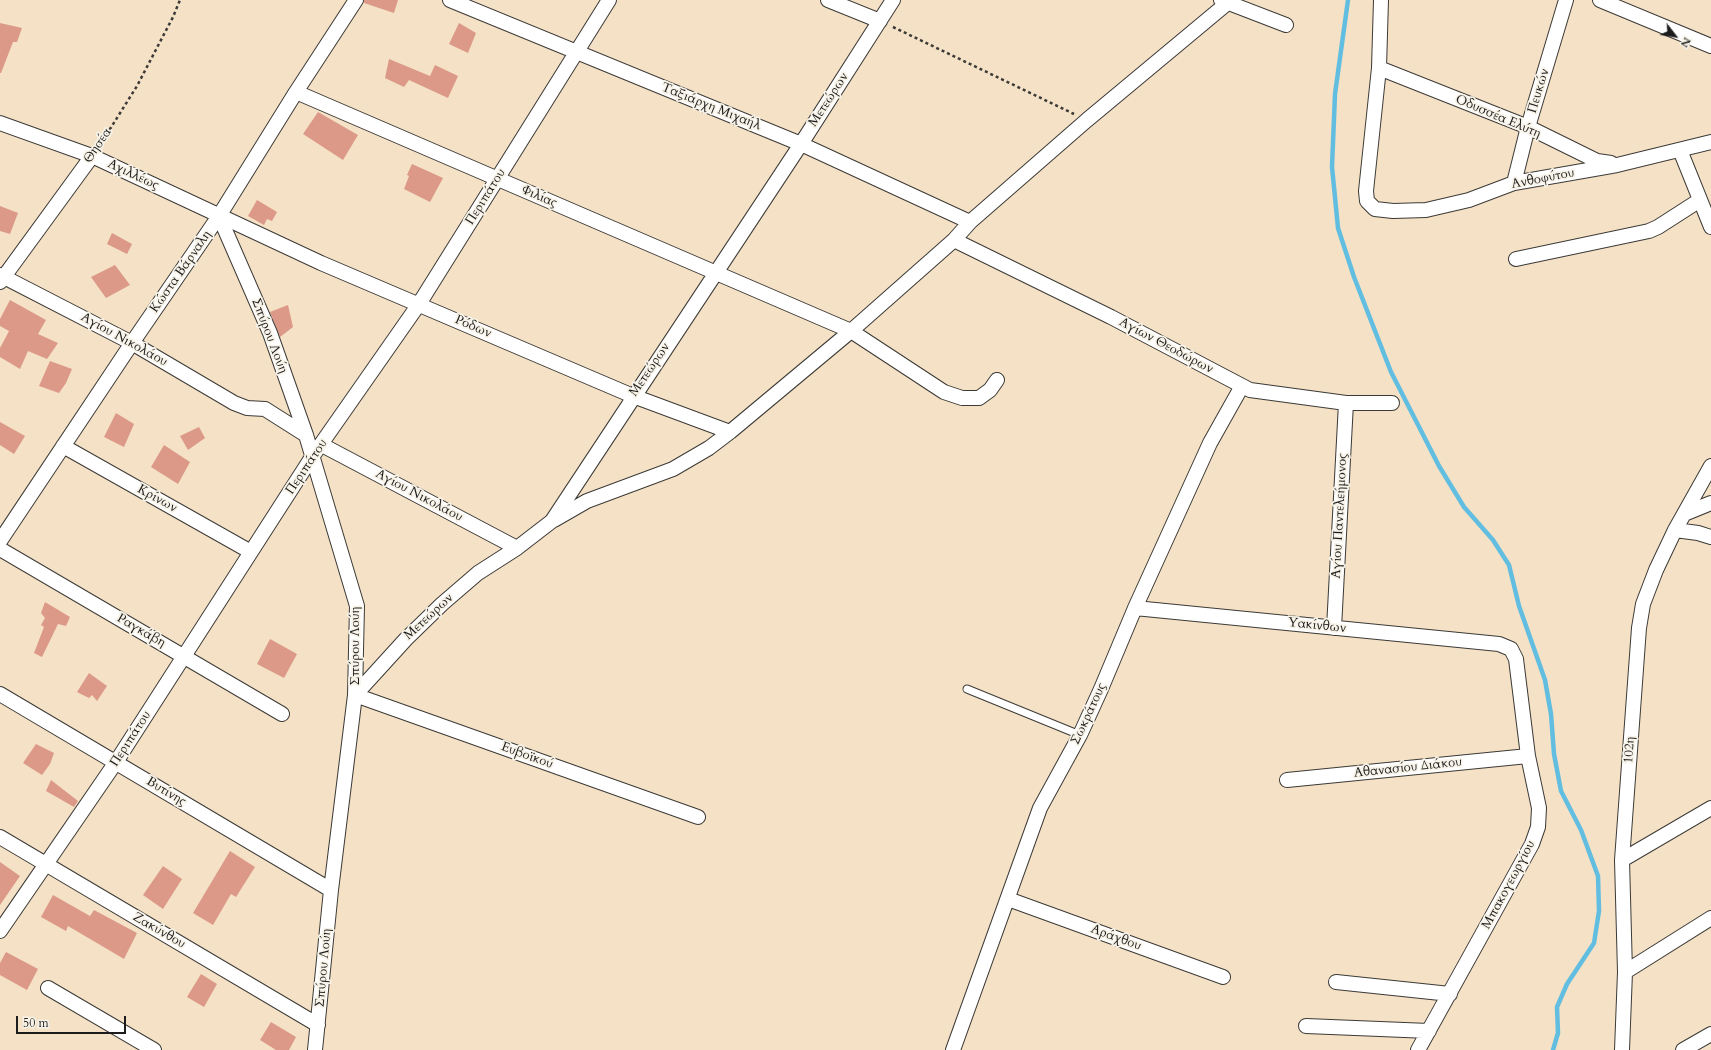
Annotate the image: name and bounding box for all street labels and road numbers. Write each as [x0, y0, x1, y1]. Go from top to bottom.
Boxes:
street label: Πευκών [1525, 67, 1553, 115]
street label: Μετεώρων [806, 70, 852, 130]
street label: Ταξιάρχη Μιχαήλ [659, 80, 763, 134]
street label: Οδυσσέα Ελύτη [1453, 92, 1543, 142]
street label: Θησέα [81, 126, 115, 166]
street label: Αχιλλέως [105, 156, 161, 194]
street label: Ανθοφύτου [1510, 165, 1576, 193]
street label: Περιπάτου [463, 166, 509, 228]
street label: Φιλίας [519, 183, 559, 211]
street label: Κώστα Βάρναλη [147, 228, 215, 316]
street label: Σπύρου Λούη [248, 296, 290, 376]
street label: Αγίου Νικολάου [78, 310, 170, 370]
street label: Ρόδων [452, 312, 494, 342]
street label: Αγίων Θεοδώρων [1116, 315, 1216, 377]
street label: Μετεώρων [626, 340, 674, 400]
street label: Περιπάτου [283, 436, 331, 498]
street label: Αγίου Παντελεήμονος [1329, 453, 1351, 579]
street label: Αγίου Νικολάου [373, 466, 465, 526]
street label: Κρίνων [134, 482, 180, 516]
street label: Μετεώρων [401, 590, 457, 644]
street label: Σπύρου Λούη [348, 607, 364, 685]
street label: Ραγκάβη [114, 611, 168, 651]
street label: Υακίνθων [1287, 615, 1347, 637]
street label: Σωκράτους [1068, 681, 1110, 747]
street label: Περιπάτου [107, 708, 155, 770]
street label: 102η [1621, 736, 1639, 764]
street label: Ευβοϊκού [499, 739, 555, 773]
street label: Αθανασίου Διάκου [1353, 755, 1463, 781]
street label: Βυτίνης [143, 774, 189, 810]
street label: Μπακογεωργίου [1479, 838, 1539, 932]
street label: Ζακύνθου [130, 910, 188, 952]
street label: Αράχθου [1089, 922, 1143, 954]
street label: Σπύρου Λούη [313, 928, 335, 1008]

